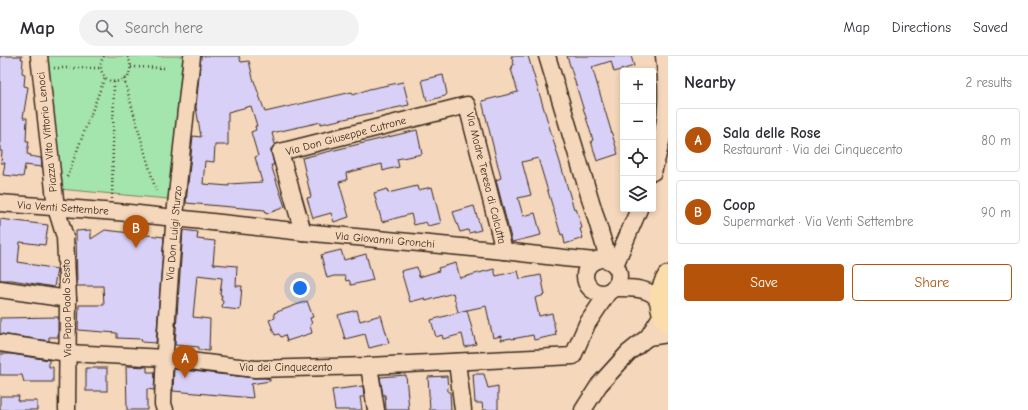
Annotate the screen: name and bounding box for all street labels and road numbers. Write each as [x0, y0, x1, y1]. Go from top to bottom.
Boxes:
street label: Piazza Vito Vittorio Lenoci [34, 71, 60, 193]
street label: Via Madre Teresa di Calcutta [463, 111, 509, 245]
street label: Via Don Giuseppe Cutrone [284, 114, 408, 158]
street label: Via Don Luigi Sturzo [163, 185, 185, 281]
street label: Via Venti Settembre [17, 198, 110, 218]
street label: Via Giovanni Gronchi [335, 229, 435, 251]
street label: Via Papa Paolo Sesto [60, 259, 74, 357]
street label: Via dei Cinquecento [240, 361, 333, 374]

